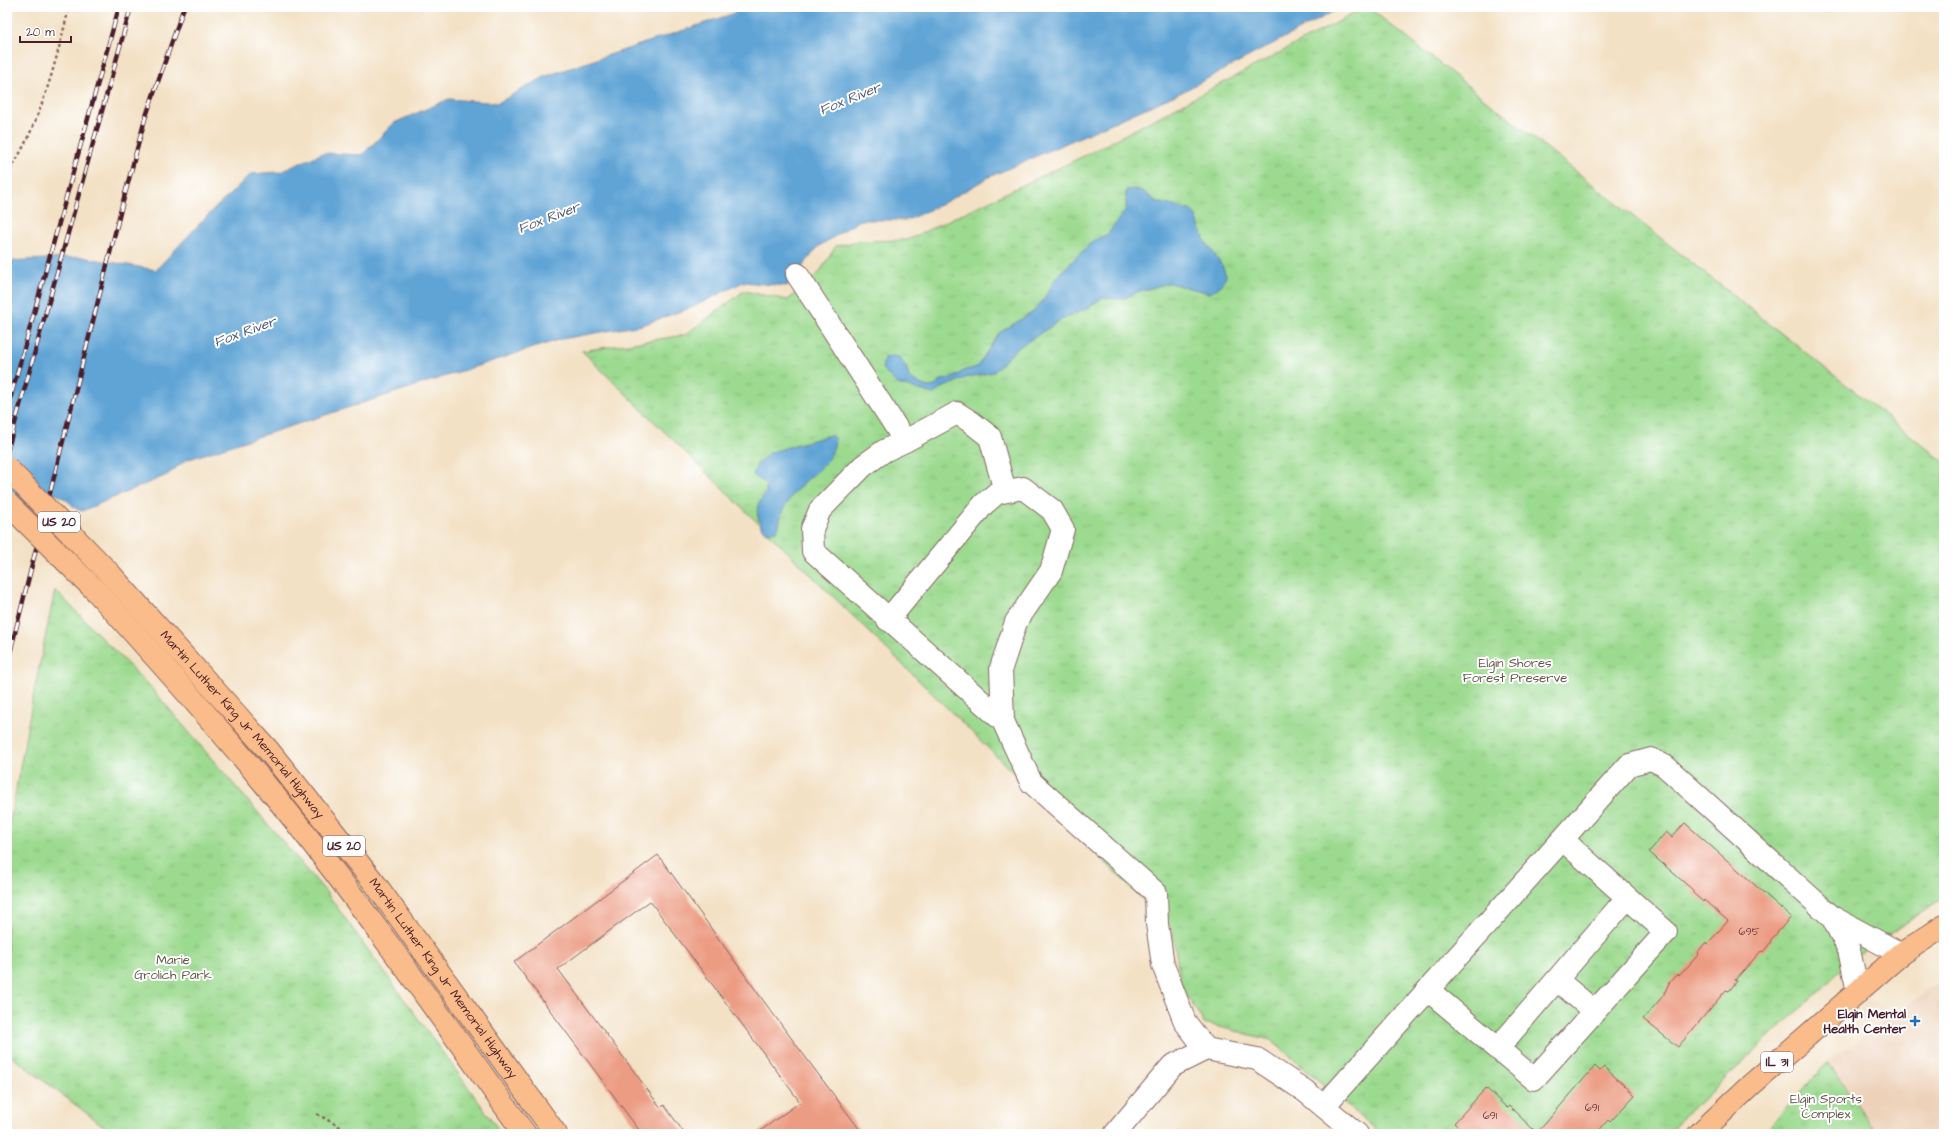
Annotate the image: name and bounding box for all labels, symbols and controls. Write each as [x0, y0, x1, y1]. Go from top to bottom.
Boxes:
scale bar [20, 18, 71, 44]
text: 20 m [26, 24, 55, 41]
water label: Fox River [816, 77, 885, 120]
water label: Fox River [515, 197, 584, 239]
water label: Fox River [211, 311, 280, 352]
road number: US 20 [38, 512, 80, 532]
street label: Martin Luther King Jr Memorial Highway [156, 626, 329, 823]
park label: Elgin Shores Forest Preserve [1463, 654, 1567, 687]
road number: US 20 [323, 836, 365, 856]
street label: Martin Luther King Jr Memorial Highway [365, 874, 522, 1083]
house number: 695 [1739, 924, 1760, 939]
park label: Marie Grolich Park [134, 951, 212, 984]
place label: Elgin Mental Health Center [1823, 1005, 1907, 1038]
marker: Elgin Mental Health Center [1909, 1015, 1921, 1027]
road number: IL 31 [1761, 1052, 1793, 1072]
park label: Elgin Sports Complex [1790, 1090, 1862, 1123]
house number: 691 [1585, 1100, 1600, 1115]
house number: 691 [1483, 1108, 1498, 1123]

